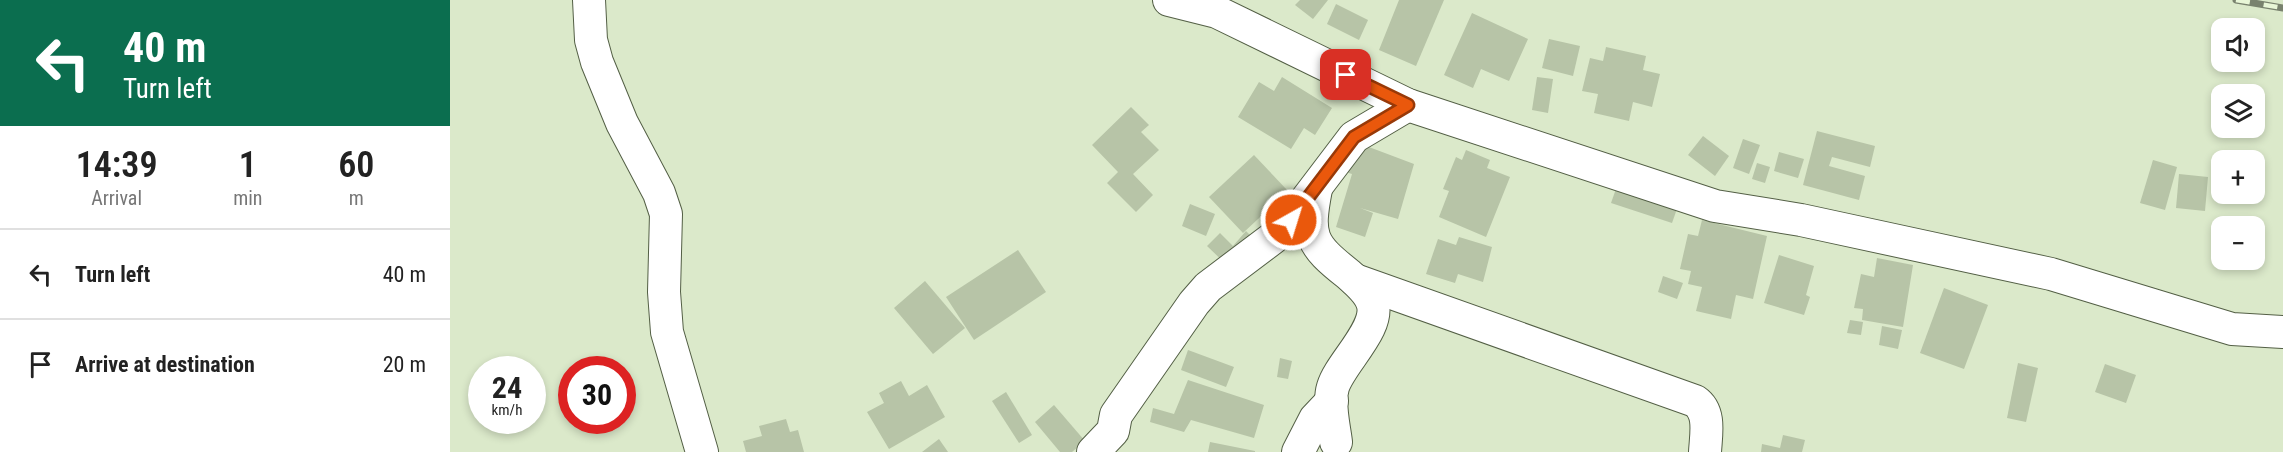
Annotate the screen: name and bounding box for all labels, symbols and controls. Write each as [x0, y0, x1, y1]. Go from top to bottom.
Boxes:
map controls [2211, 18, 2265, 270]
button: sound [2211, 18, 2265, 72]
text: 40 m [123, 23, 206, 72]
icon: left [24, 24, 102, 102]
pin [1320, 49, 1371, 100]
icon: arrive [1329, 58, 1362, 91]
text: Turn left [123, 73, 212, 105]
button: layers [2211, 84, 2265, 138]
text: 14:39 [76, 144, 158, 186]
text: 1 [239, 144, 257, 186]
text: 60 [338, 144, 374, 186]
button: + [2211, 150, 2265, 204]
text: Arrival [91, 186, 142, 210]
text: min [233, 186, 263, 210]
text: m [349, 186, 364, 210]
position arrow [1259, 188, 1323, 252]
button: − [2211, 216, 2265, 270]
icon: left [24, 258, 57, 291]
text: Turn left [75, 262, 150, 287]
text: 40 m [383, 262, 426, 287]
icon: arrive [24, 348, 57, 381]
text: Arrive at destination [75, 352, 255, 377]
text: 20 m [383, 352, 426, 377]
speed limit sign: 30 [558, 356, 636, 434]
text: 24 [492, 370, 522, 405]
text: km/h [492, 401, 522, 419]

